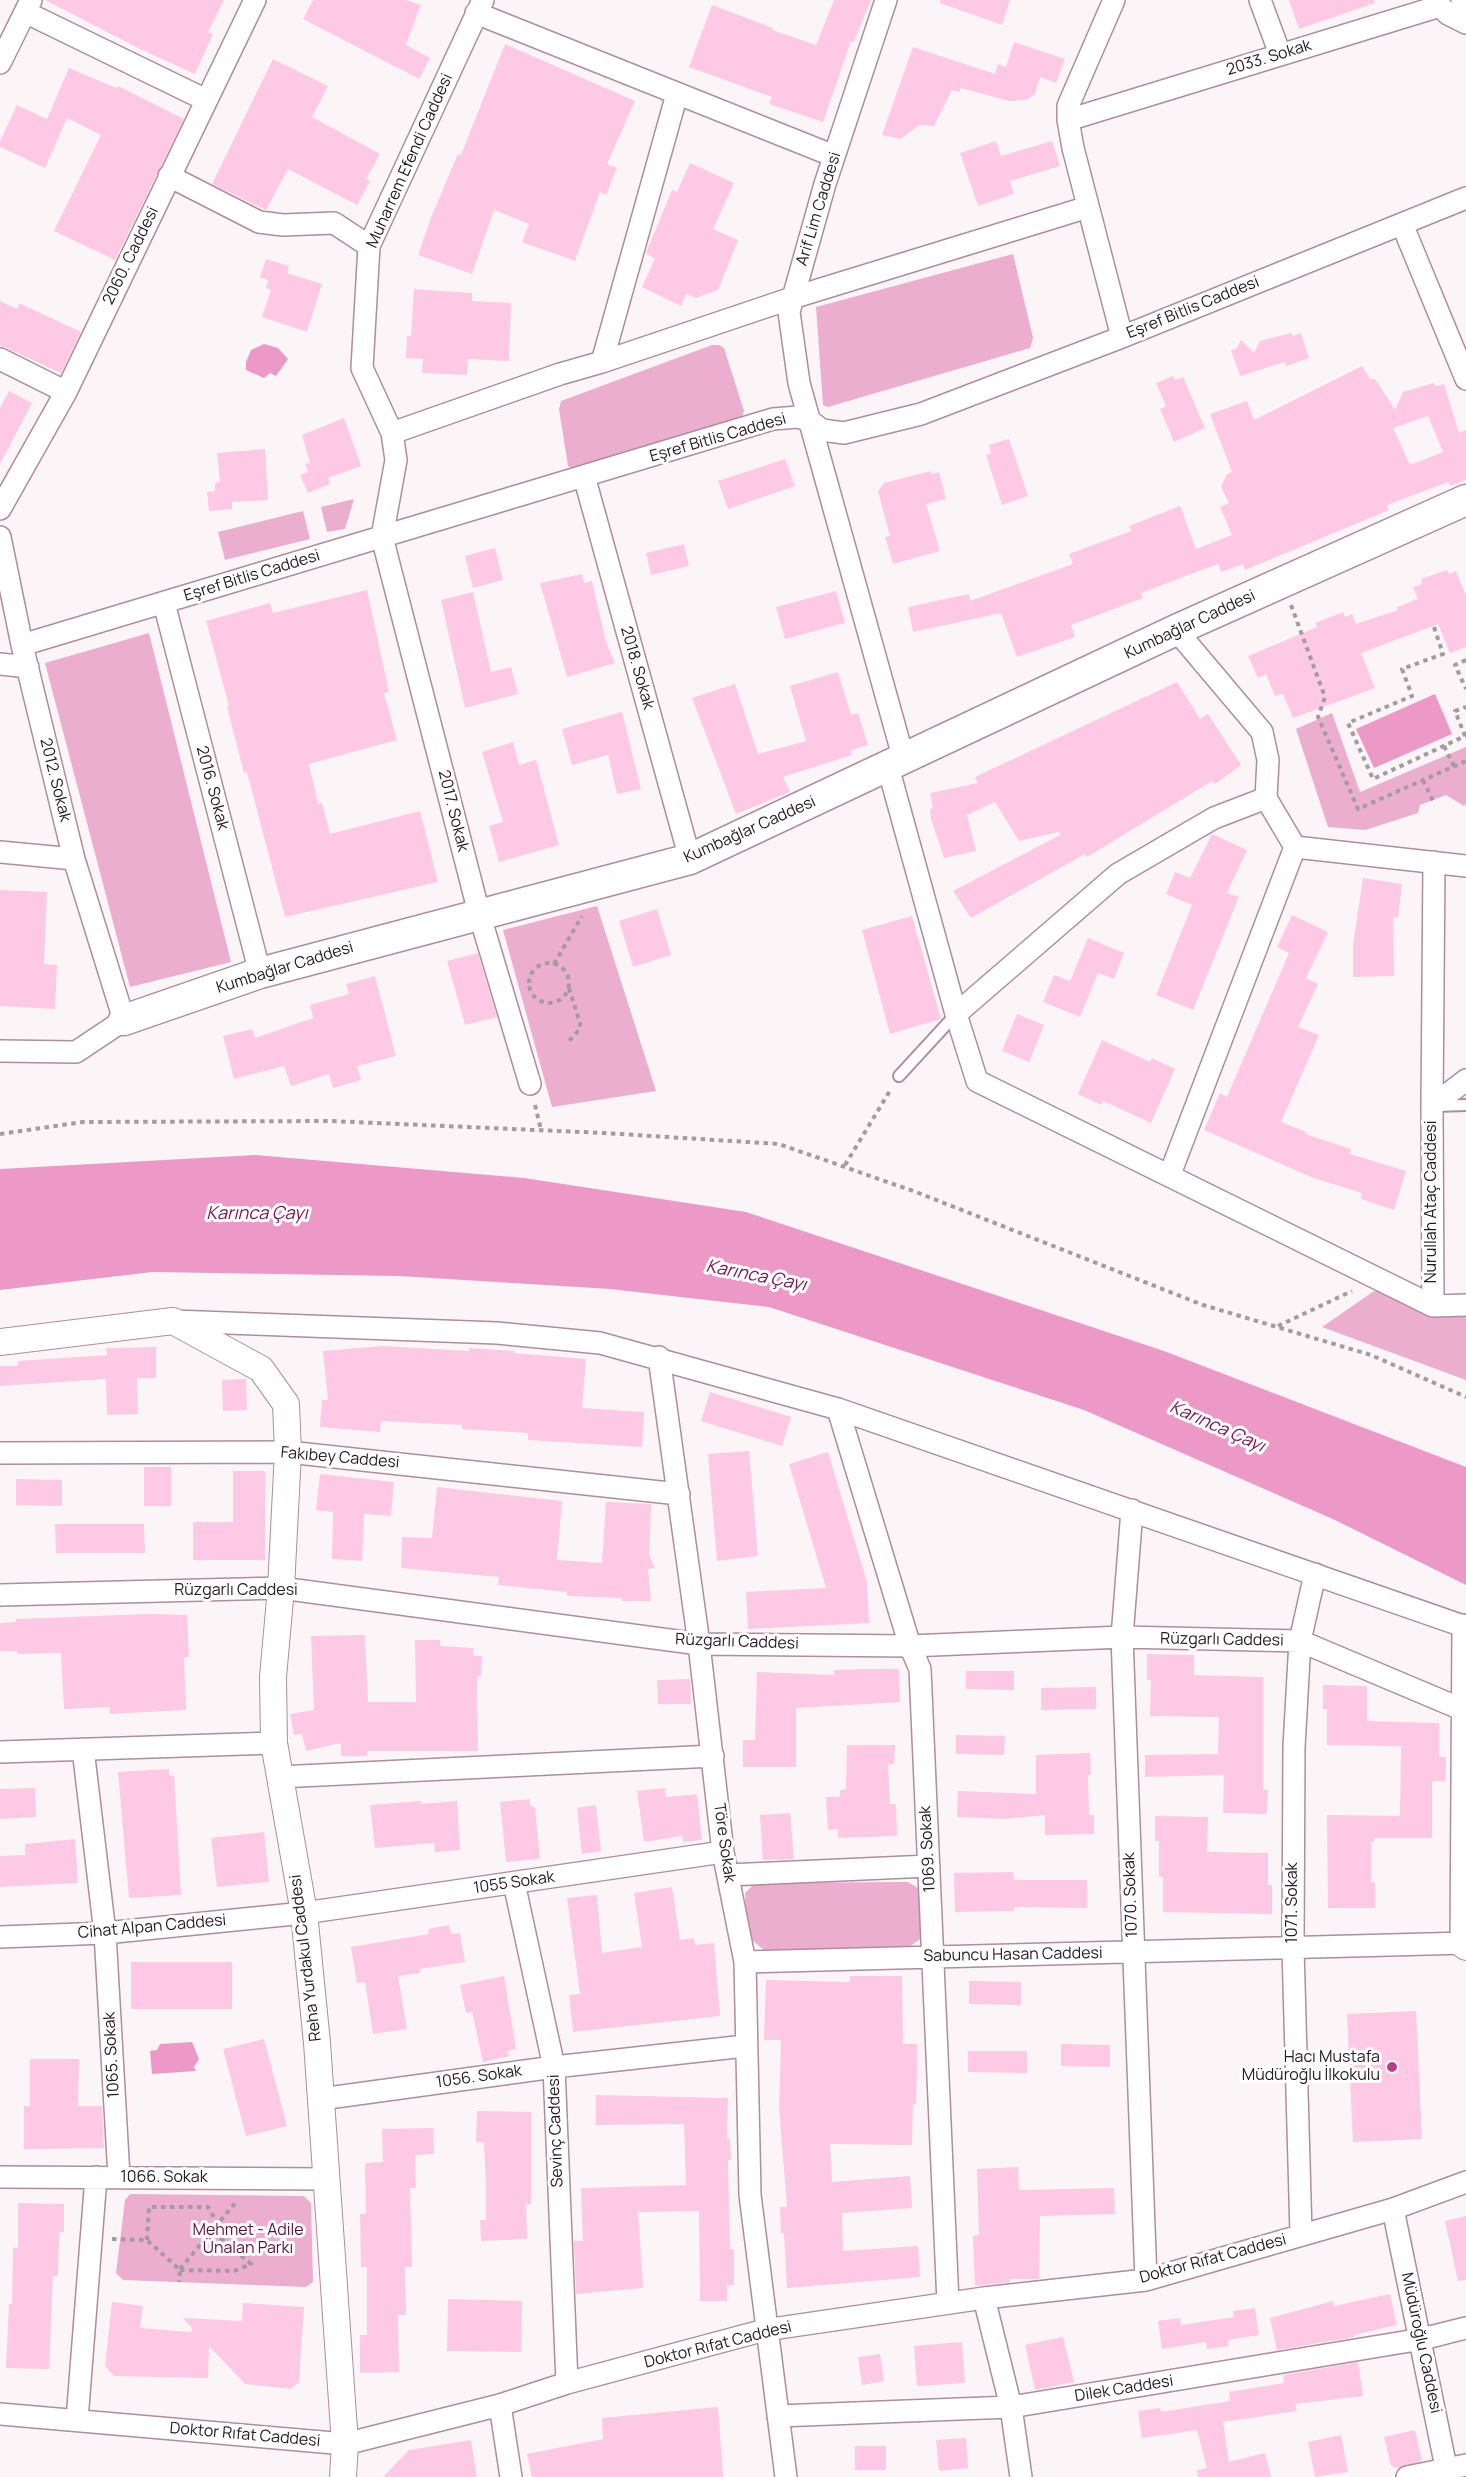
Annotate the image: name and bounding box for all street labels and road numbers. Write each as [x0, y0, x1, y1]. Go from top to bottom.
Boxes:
street label: 2033. Sokak [1224, 36, 1314, 80]
street label: Muharrem Efendi Caddesi [363, 71, 457, 251]
street label: Arif Lim Caddesi [793, 150, 845, 268]
street label: 2060. Caddesi [99, 204, 163, 308]
street label: Eşref Bitlis Caddesi [1124, 273, 1262, 343]
street label: Eşref Bitlis Caddesi [648, 409, 788, 467]
street label: Eşref Bitlis Caddesi [182, 546, 322, 606]
street label: Kumbağlar Caddesi [1121, 586, 1259, 664]
street label: 2018. Sokak [616, 624, 658, 712]
street label: 2012. Sokak [35, 736, 75, 824]
street label: 2016. Sokak [192, 744, 232, 832]
street label: 2017. Sokak [434, 768, 472, 854]
street label: Kumbağlar Caddesi [681, 792, 819, 868]
street label: Kumbağlar Caddesi [214, 938, 356, 998]
street label: Nurullah Ataç Caddesi [1422, 1121, 1442, 1283]
street label: Fakıbey Caddesi [280, 1443, 400, 1473]
street label: Rüzgarlı Caddesi [174, 1581, 298, 1601]
street label: Rüzgarlı Caddesi [1160, 1629, 1284, 1651]
street label: Rüzgarlı Caddesi [675, 1630, 799, 1654]
street label: Töre Sokak [709, 1802, 739, 1884]
street label: 1069. Sokak [916, 1805, 940, 1893]
street label: 1070. Sokak [1120, 1852, 1142, 1938]
street label: 1071. Sokak [1283, 1863, 1303, 1943]
street label: 1055 Sokak [472, 1868, 556, 1898]
street label: Reha Yurdakul Caddesi [286, 1873, 326, 2043]
street label: Cihat Alpan Caddesi [77, 1911, 227, 1943]
street label: Sabuncu Hasan Caddesi [923, 1944, 1103, 1966]
street label: 1065. Sokak [100, 2011, 124, 2099]
street label: 1056. Sokak [435, 2061, 523, 2093]
street label: Sevinç Caddesi [544, 2074, 568, 2188]
street label: 1066. Sokak [120, 2168, 208, 2188]
street label: Doktor Rıfat Caddesi [1137, 2230, 1289, 2288]
street label: Müdüroğlu Caddesi [1397, 2271, 1445, 2415]
street label: Doktor Rıfat Caddesi [642, 2317, 794, 2373]
street label: Dilek Caddesi [1073, 2372, 1175, 2406]
street label: Doktor Rıfat Caddesi [169, 2419, 321, 2451]

